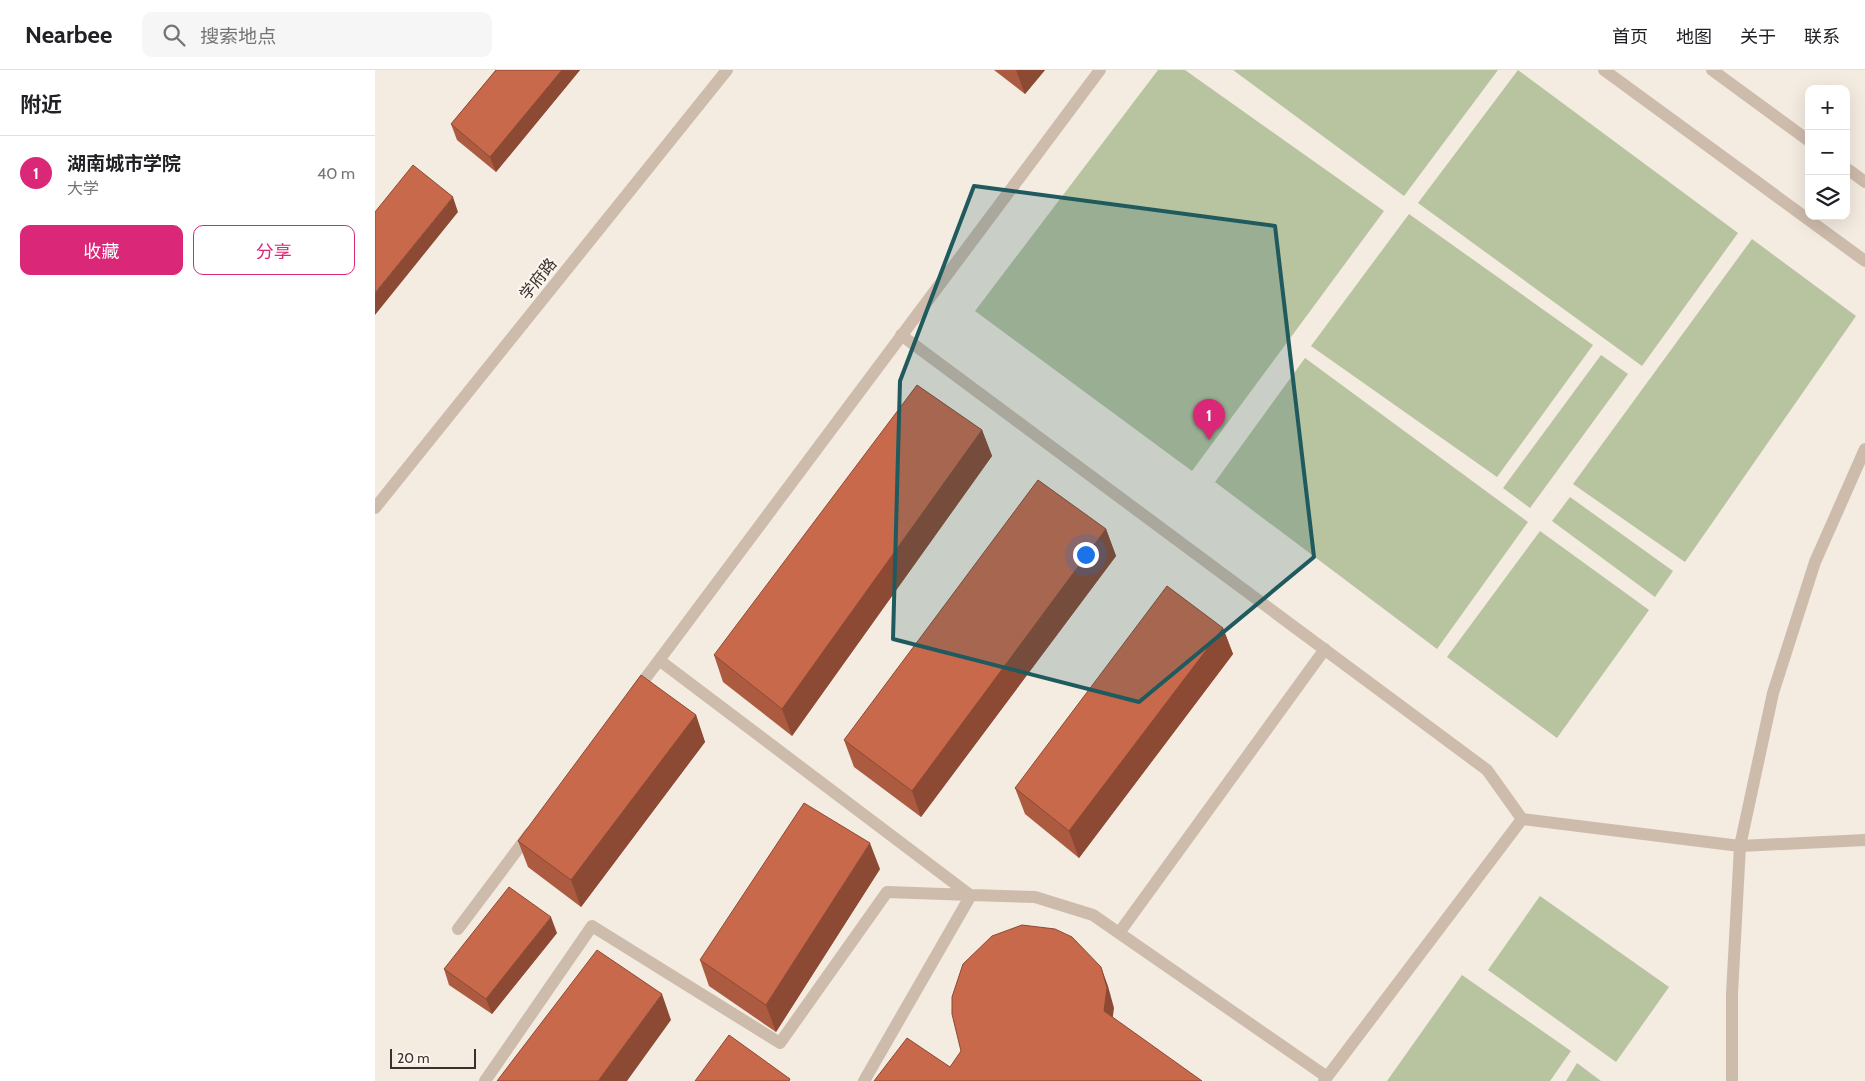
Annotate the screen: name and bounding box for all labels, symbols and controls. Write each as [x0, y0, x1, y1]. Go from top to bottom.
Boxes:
search box [142, 12, 492, 57]
text: Nearbee [25, 20, 112, 49]
icon: search [160, 21, 188, 49]
text: 搜索地点 [200, 25, 276, 48]
text: 首页 [1612, 26, 1648, 48]
text: 地图 [1676, 26, 1712, 48]
text: 关于 [1740, 26, 1776, 48]
text: 联系 [1804, 26, 1840, 48]
map controls [1805, 85, 1850, 220]
button: + [1805, 85, 1850, 130]
text: 附近 [20, 92, 62, 117]
button: − [1805, 130, 1850, 175]
text: 湖南城市学院 [67, 152, 181, 175]
text: 1 [33, 164, 39, 183]
text: 40 m [317, 164, 355, 183]
button: layers [1805, 175, 1850, 220]
text: 大学 [67, 179, 99, 198]
button: 收藏 [20, 225, 183, 275]
button: 分享 [193, 225, 355, 275]
street label: 学府路 [516, 254, 560, 304]
pin: 1 [1193, 399, 1225, 440]
your location [1073, 542, 1099, 568]
scale bar [390, 1046, 476, 1069]
text: 20 m [397, 1049, 430, 1067]

